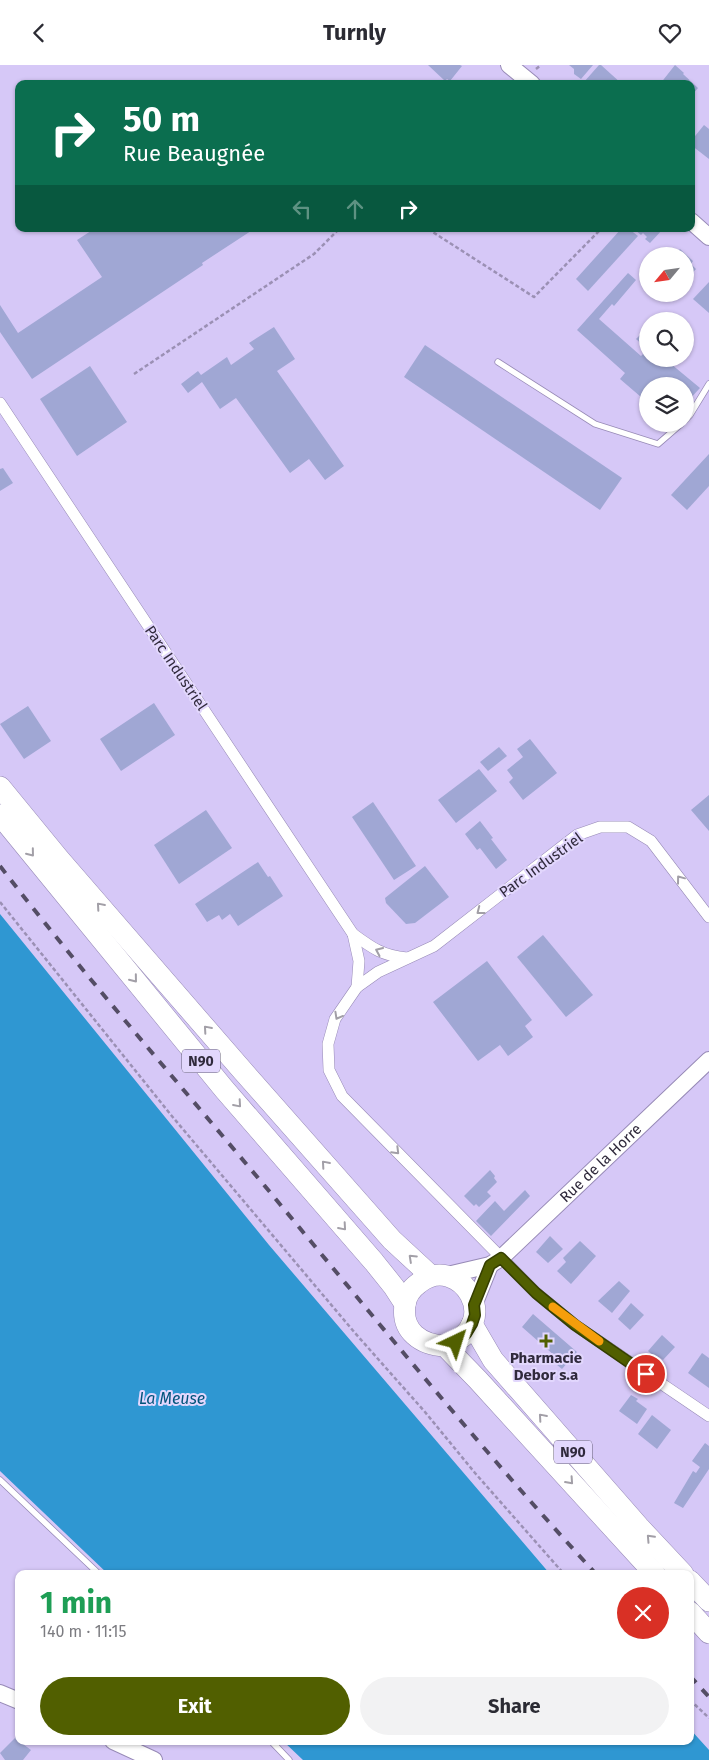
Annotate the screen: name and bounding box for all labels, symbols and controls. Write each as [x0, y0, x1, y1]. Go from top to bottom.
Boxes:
icon: back [25, 19, 53, 47]
text: Turnly [323, 19, 386, 46]
icon: heart [656, 19, 684, 47]
text: 50 m [123, 98, 200, 140]
icon: right [40, 100, 105, 165]
text: Rue Beaugnée [123, 140, 265, 167]
icon: left [288, 195, 316, 223]
icon: ahead [341, 195, 369, 223]
icon: right [394, 195, 422, 223]
north arrow [639, 247, 694, 303]
map controls [639, 247, 694, 432]
button: search [639, 312, 694, 367]
button: layers [639, 377, 694, 432]
street label: Parc Industriel [141, 622, 211, 714]
street label: Parc Industriel [496, 828, 587, 901]
one-way arrow [25, 847, 33, 856]
one-way arrow [677, 876, 685, 885]
one-way arrow [97, 903, 106, 912]
one-way arrow [476, 905, 486, 914]
one-way arrow [375, 947, 384, 958]
one-way arrow [128, 973, 137, 982]
one-way arrow [334, 1011, 344, 1020]
one-way arrow [204, 1026, 212, 1035]
road number: N90 [182, 1049, 220, 1073]
one-way arrow [232, 1098, 241, 1107]
street label: Rue de la Horre [556, 1120, 645, 1206]
one-way arrow [390, 1146, 399, 1155]
one-way arrow [322, 1161, 331, 1170]
one-way arrow [338, 1221, 346, 1230]
one-way arrow [408, 1255, 417, 1264]
position arrow [429, 1315, 481, 1367]
marker: Pharmacie Debor s.a [540, 1335, 552, 1347]
place label: Pharmacie Debor s.a [510, 1349, 582, 1384]
pin [625, 1353, 667, 1395]
icon: arrive [632, 1360, 660, 1388]
water label: La Meuse [139, 1389, 205, 1408]
one-way arrow [539, 1413, 548, 1422]
road number: N90 [554, 1440, 592, 1463]
one-way arrow [564, 1475, 573, 1484]
one-way arrow [647, 1535, 656, 1544]
text: 1 min [40, 1585, 112, 1621]
button: close [617, 1587, 669, 1639]
text: 140 m · 11:15 [40, 1622, 126, 1641]
button: Exit [40, 1677, 350, 1735]
button: Share [360, 1677, 669, 1735]

